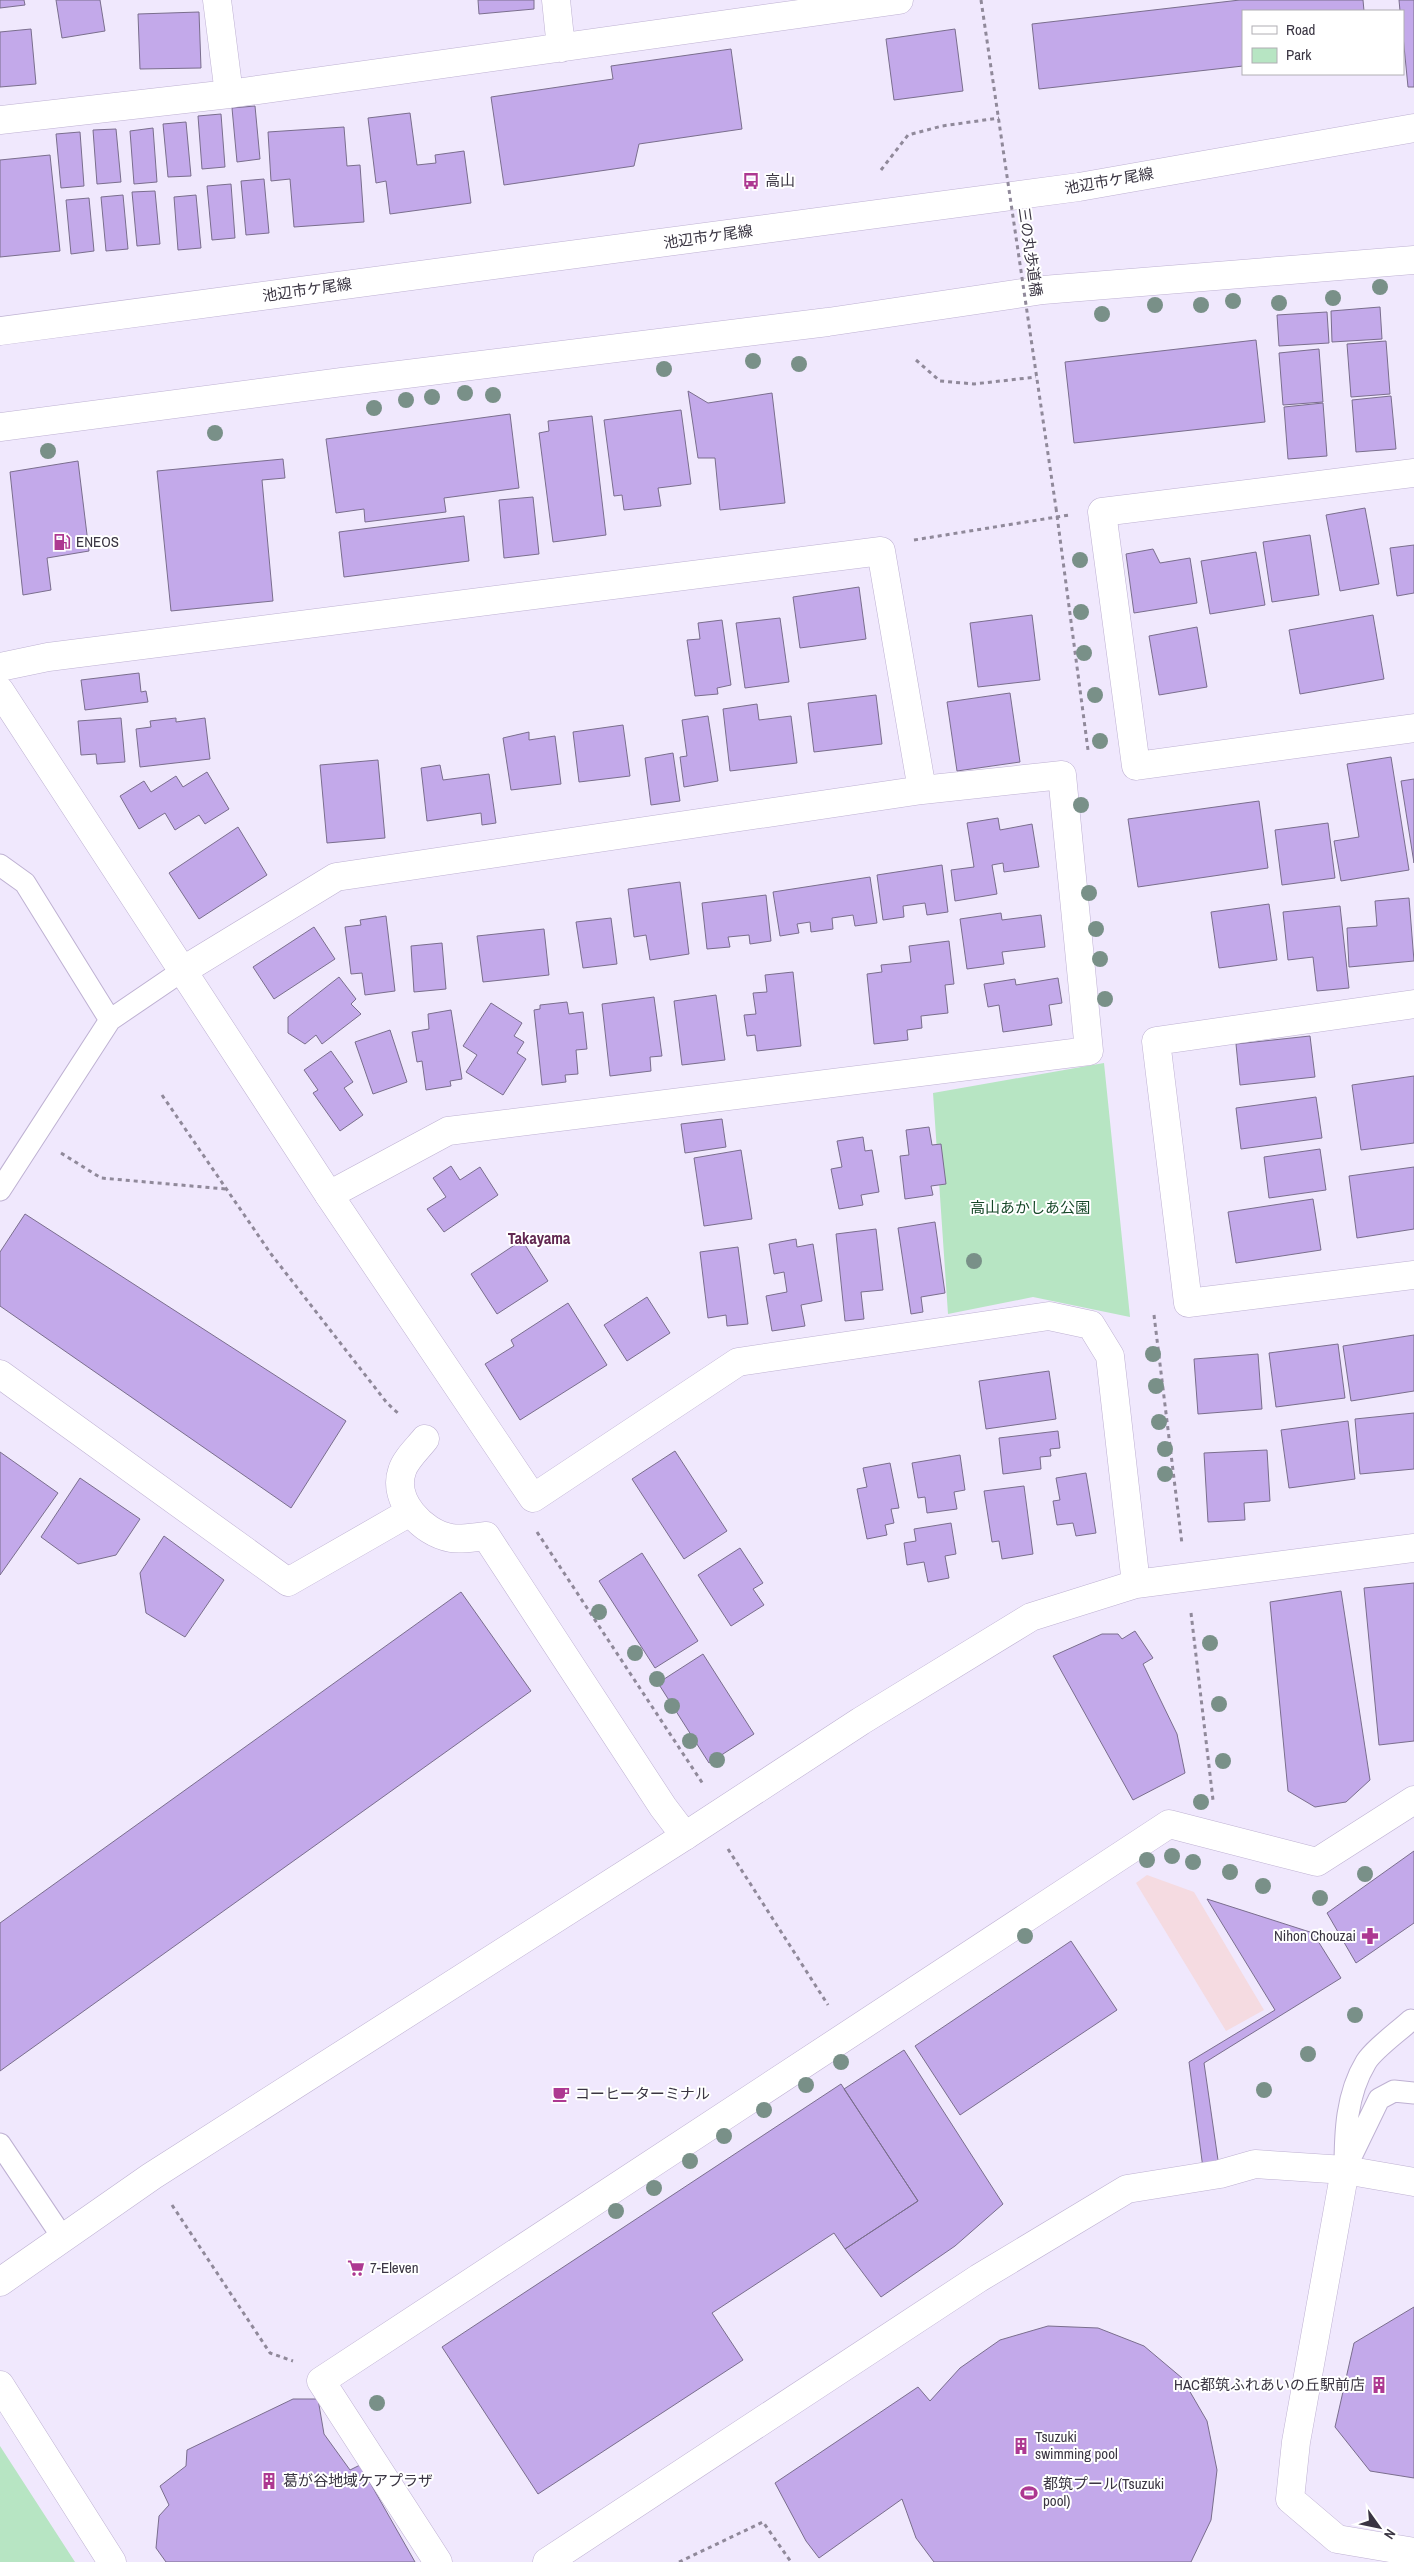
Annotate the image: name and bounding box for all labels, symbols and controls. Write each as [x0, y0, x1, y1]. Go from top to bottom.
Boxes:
legend [1242, 10, 1404, 75]
text: Road [1286, 19, 1315, 40]
text: Park [1286, 44, 1312, 65]
street label: 池辺市ケ尾線 [1063, 162, 1155, 199]
place label: 高山 [765, 170, 795, 191]
bus stop icon: 高山 [741, 171, 761, 191]
street label: 三の丸歩道橋 [1014, 206, 1047, 298]
street label: 池辺市ケ尾線 [662, 220, 754, 253]
street label: 池辺市ケ尾線 [261, 273, 353, 306]
place label: ENEOS [76, 531, 119, 552]
fuel station icon: ENEOS [52, 532, 72, 552]
park label: 高山あかしあ公園 [970, 1197, 1090, 1218]
district label: Takayama [508, 1227, 571, 1249]
place label: Nihon Chouzai [1274, 1925, 1356, 1946]
pharmacy icon: Nihon Chouzai [1360, 1926, 1380, 1946]
place label: コーヒーターミナル [575, 2083, 710, 2104]
cafe icon: コーヒーターミナル [551, 2084, 571, 2104]
place label: 7-Eleven [370, 2257, 419, 2278]
supermarket icon: 7-Eleven [346, 2258, 366, 2278]
place label: HAC都筑ふれあいの丘駅前店 [1174, 2374, 1365, 2395]
building icon: HAC都筑ふれあいの丘駅前店 [1369, 2375, 1389, 2395]
place label: Tsuzuki swimming pool [1035, 2426, 1118, 2464]
building icon: Tsuzuki swimming pool [1011, 2436, 1031, 2456]
place label: 葛が谷地域ケアプラザ [283, 2470, 433, 2491]
building icon: 葛が谷地域ケアプラザ [259, 2471, 279, 2491]
place label: 都筑プール(Tsuzuki pool) [1043, 2473, 1164, 2511]
sports icon: 都筑プール(Tsuzuki pool) [1019, 2483, 1039, 2503]
north arrow [1354, 2502, 1404, 2552]
text: N [1380, 2526, 1400, 2542]

